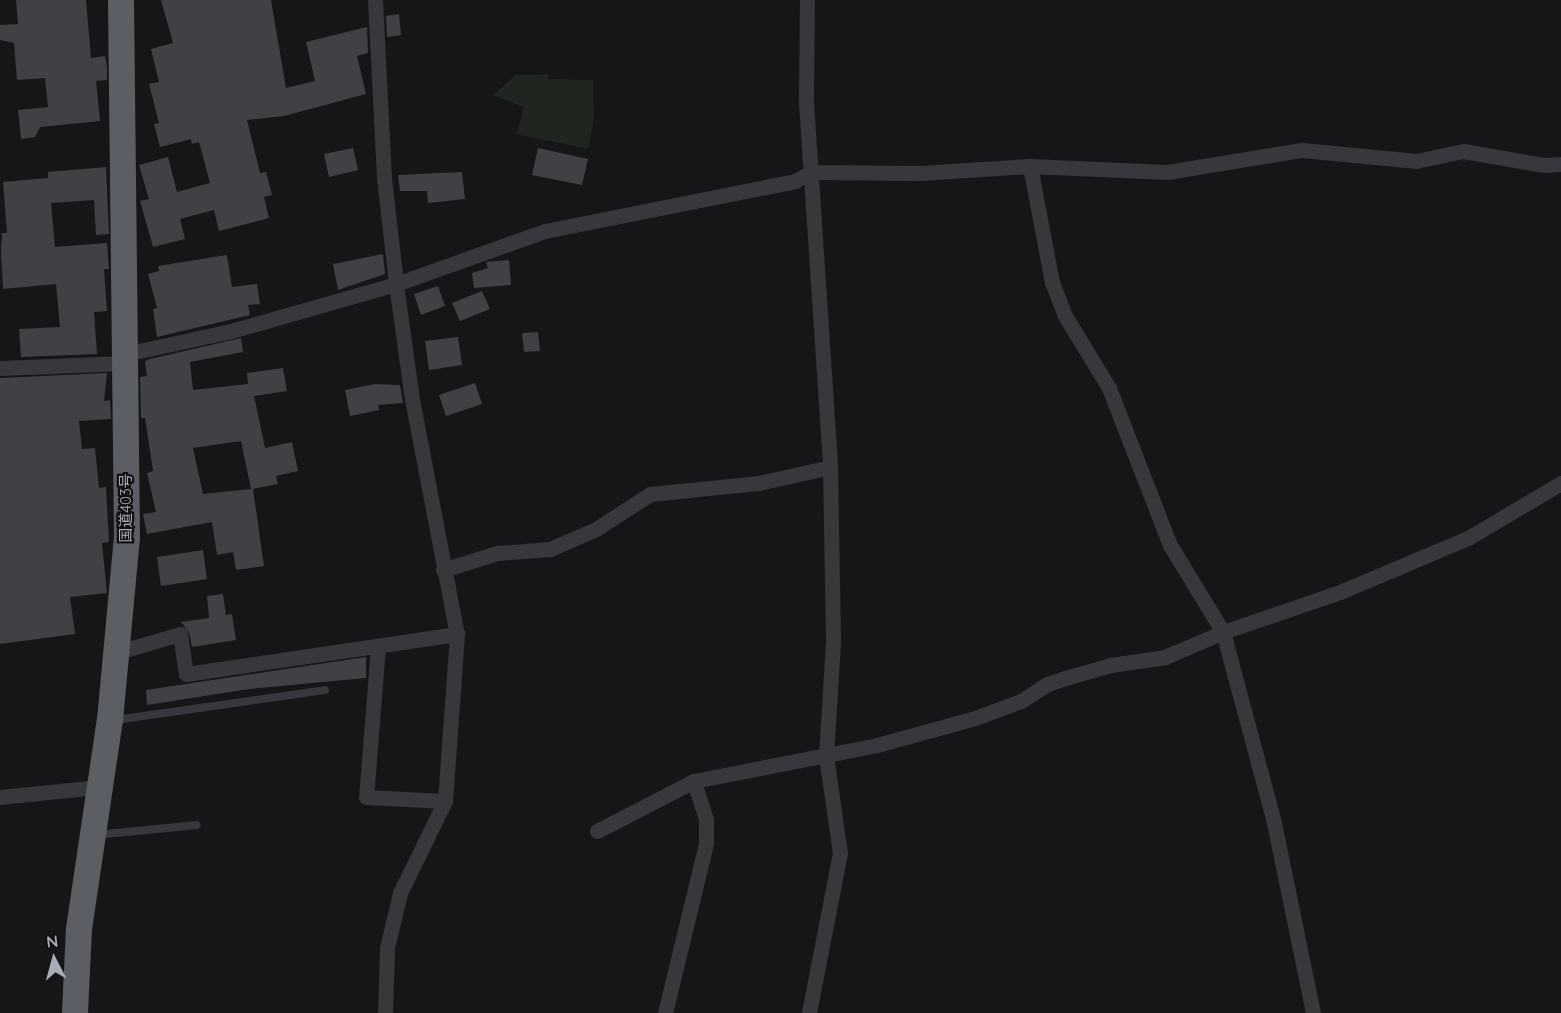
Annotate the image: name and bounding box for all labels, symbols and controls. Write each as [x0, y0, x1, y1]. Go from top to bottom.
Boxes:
street label: 国道403号 [117, 473, 135, 543]
north arrow [24, 929, 84, 989]
text: N [45, 931, 59, 952]

